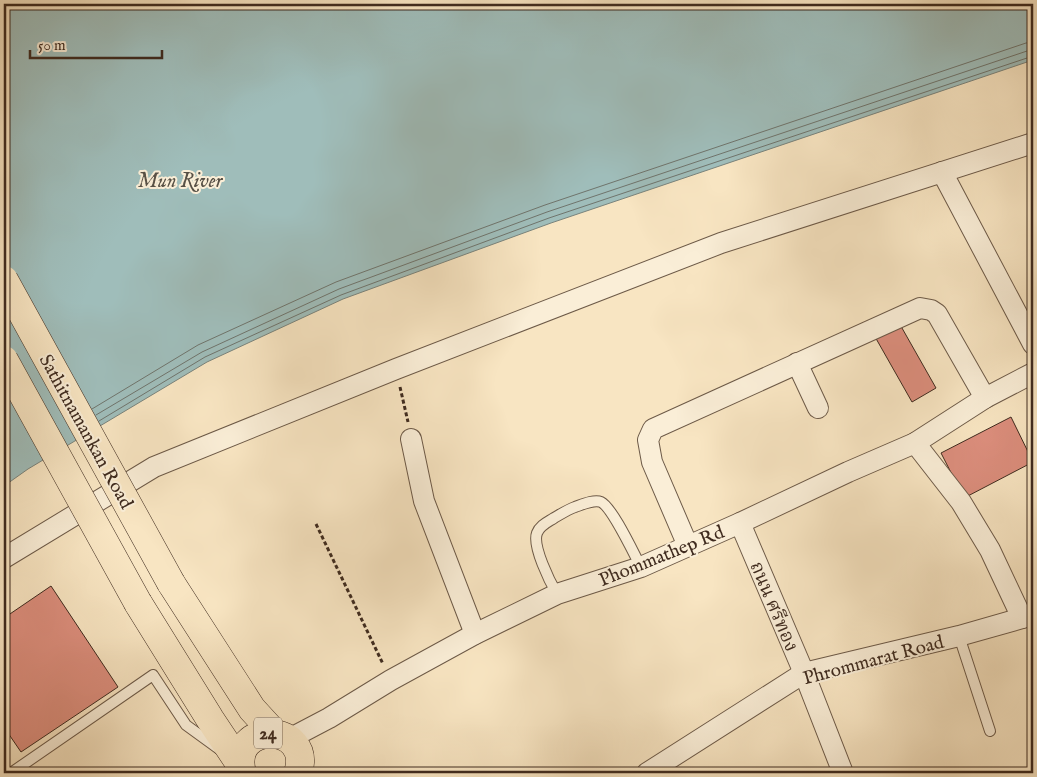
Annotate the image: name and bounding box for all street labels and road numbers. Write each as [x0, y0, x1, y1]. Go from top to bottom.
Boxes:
street label: Sathitnamankan Road [33, 350, 138, 514]
street label: Phommathep Rd [596, 520, 729, 593]
street label: ถนน ศรีทอง [743, 558, 803, 655]
street label: Phrommarat Road [801, 630, 947, 691]
road number: 24 [254, 718, 282, 748]

